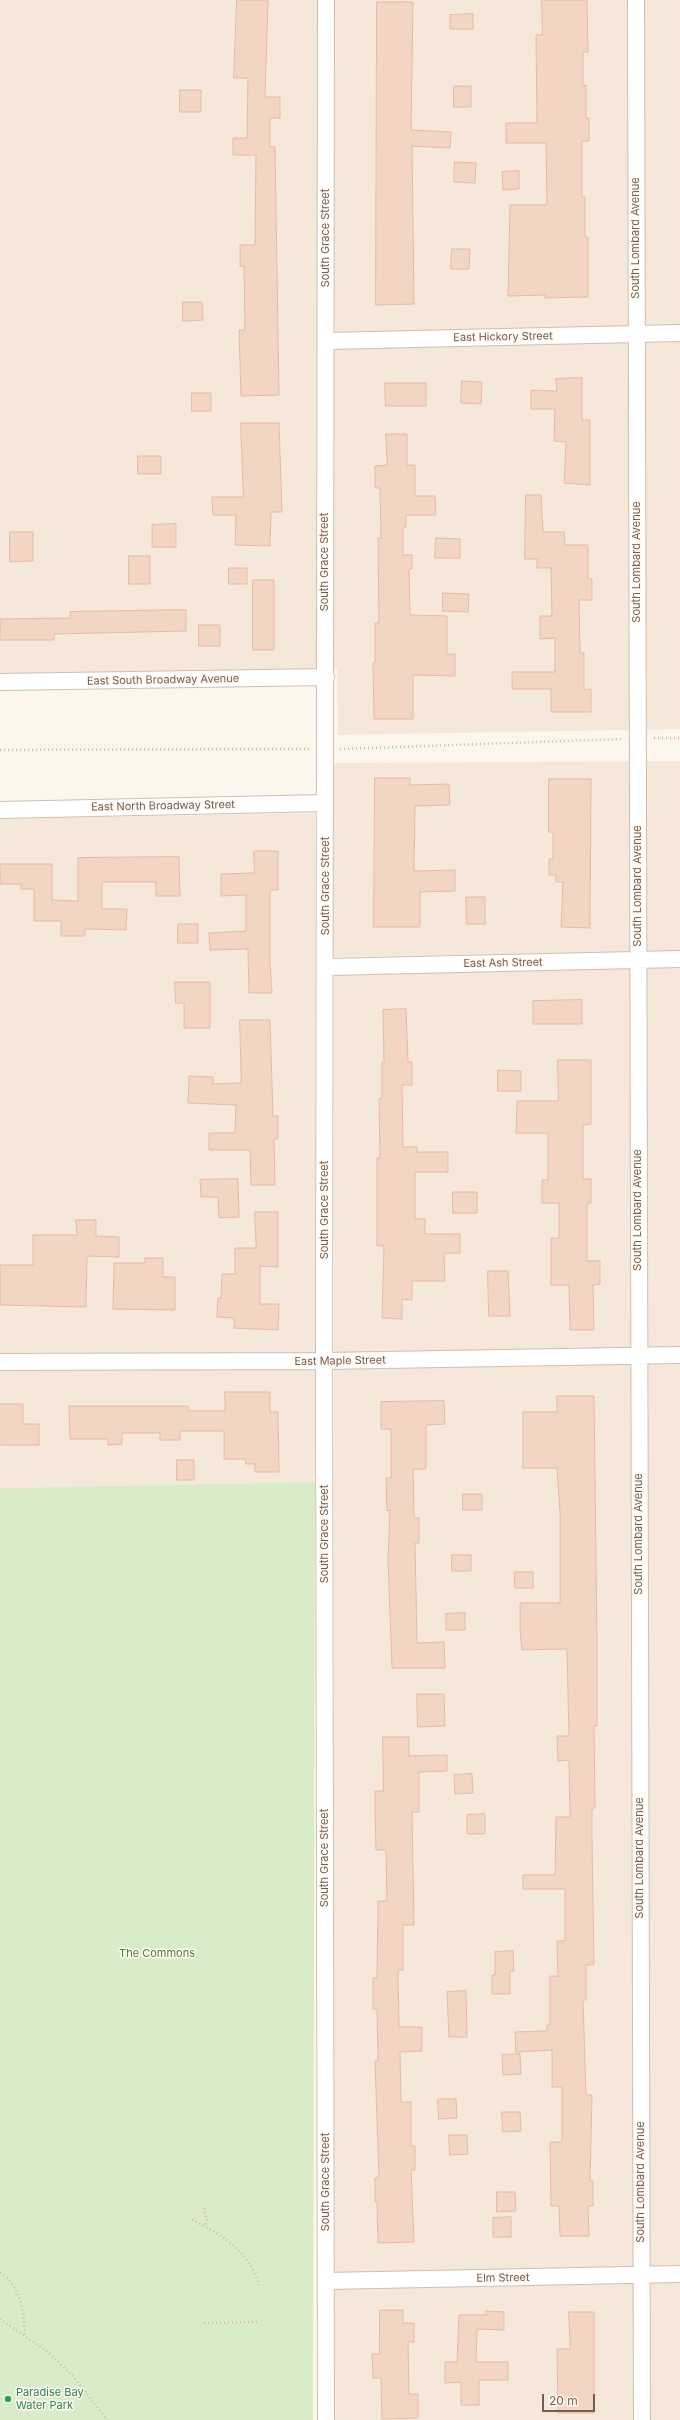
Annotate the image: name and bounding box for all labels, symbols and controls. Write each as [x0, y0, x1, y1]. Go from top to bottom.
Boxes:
street label: South Lombard Avenue [629, 177, 643, 299]
street label: South Grace Street [319, 189, 333, 287]
street label: East Hickory Street [453, 330, 553, 344]
street label: South Lombard Avenue [630, 501, 644, 623]
street label: South Grace Street [318, 513, 332, 611]
street label: East South Broadway Avenue [87, 672, 239, 688]
street label: East North Broadway Street [91, 798, 235, 814]
street label: South Lombard Avenue [631, 825, 645, 947]
street label: South Grace Street [319, 837, 333, 935]
street label: East Ash Street [463, 956, 543, 970]
street label: South Lombard Avenue [631, 1149, 645, 1271]
street label: South Grace Street [318, 1161, 332, 1259]
street label: East Maple Street [294, 1354, 386, 1368]
street label: South Lombard Avenue [632, 1473, 646, 1595]
street label: South Grace Street [318, 1485, 332, 1583]
street label: South Lombard Avenue [633, 1797, 647, 1919]
street label: South Grace Street [318, 1809, 332, 1907]
park label: The Commons [119, 1947, 195, 1961]
street label: South Lombard Avenue [634, 2121, 648, 2243]
street label: South Grace Street [319, 2133, 333, 2231]
street label: Elm Street [476, 2271, 530, 2285]
place label: Paradise Bay Water Park [16, 2386, 84, 2412]
scale bar [544, 2386, 597, 2412]
text: 20 m [549, 2393, 578, 2408]
marker: Paradise Bay Water Park [3, 2394, 13, 2404]

